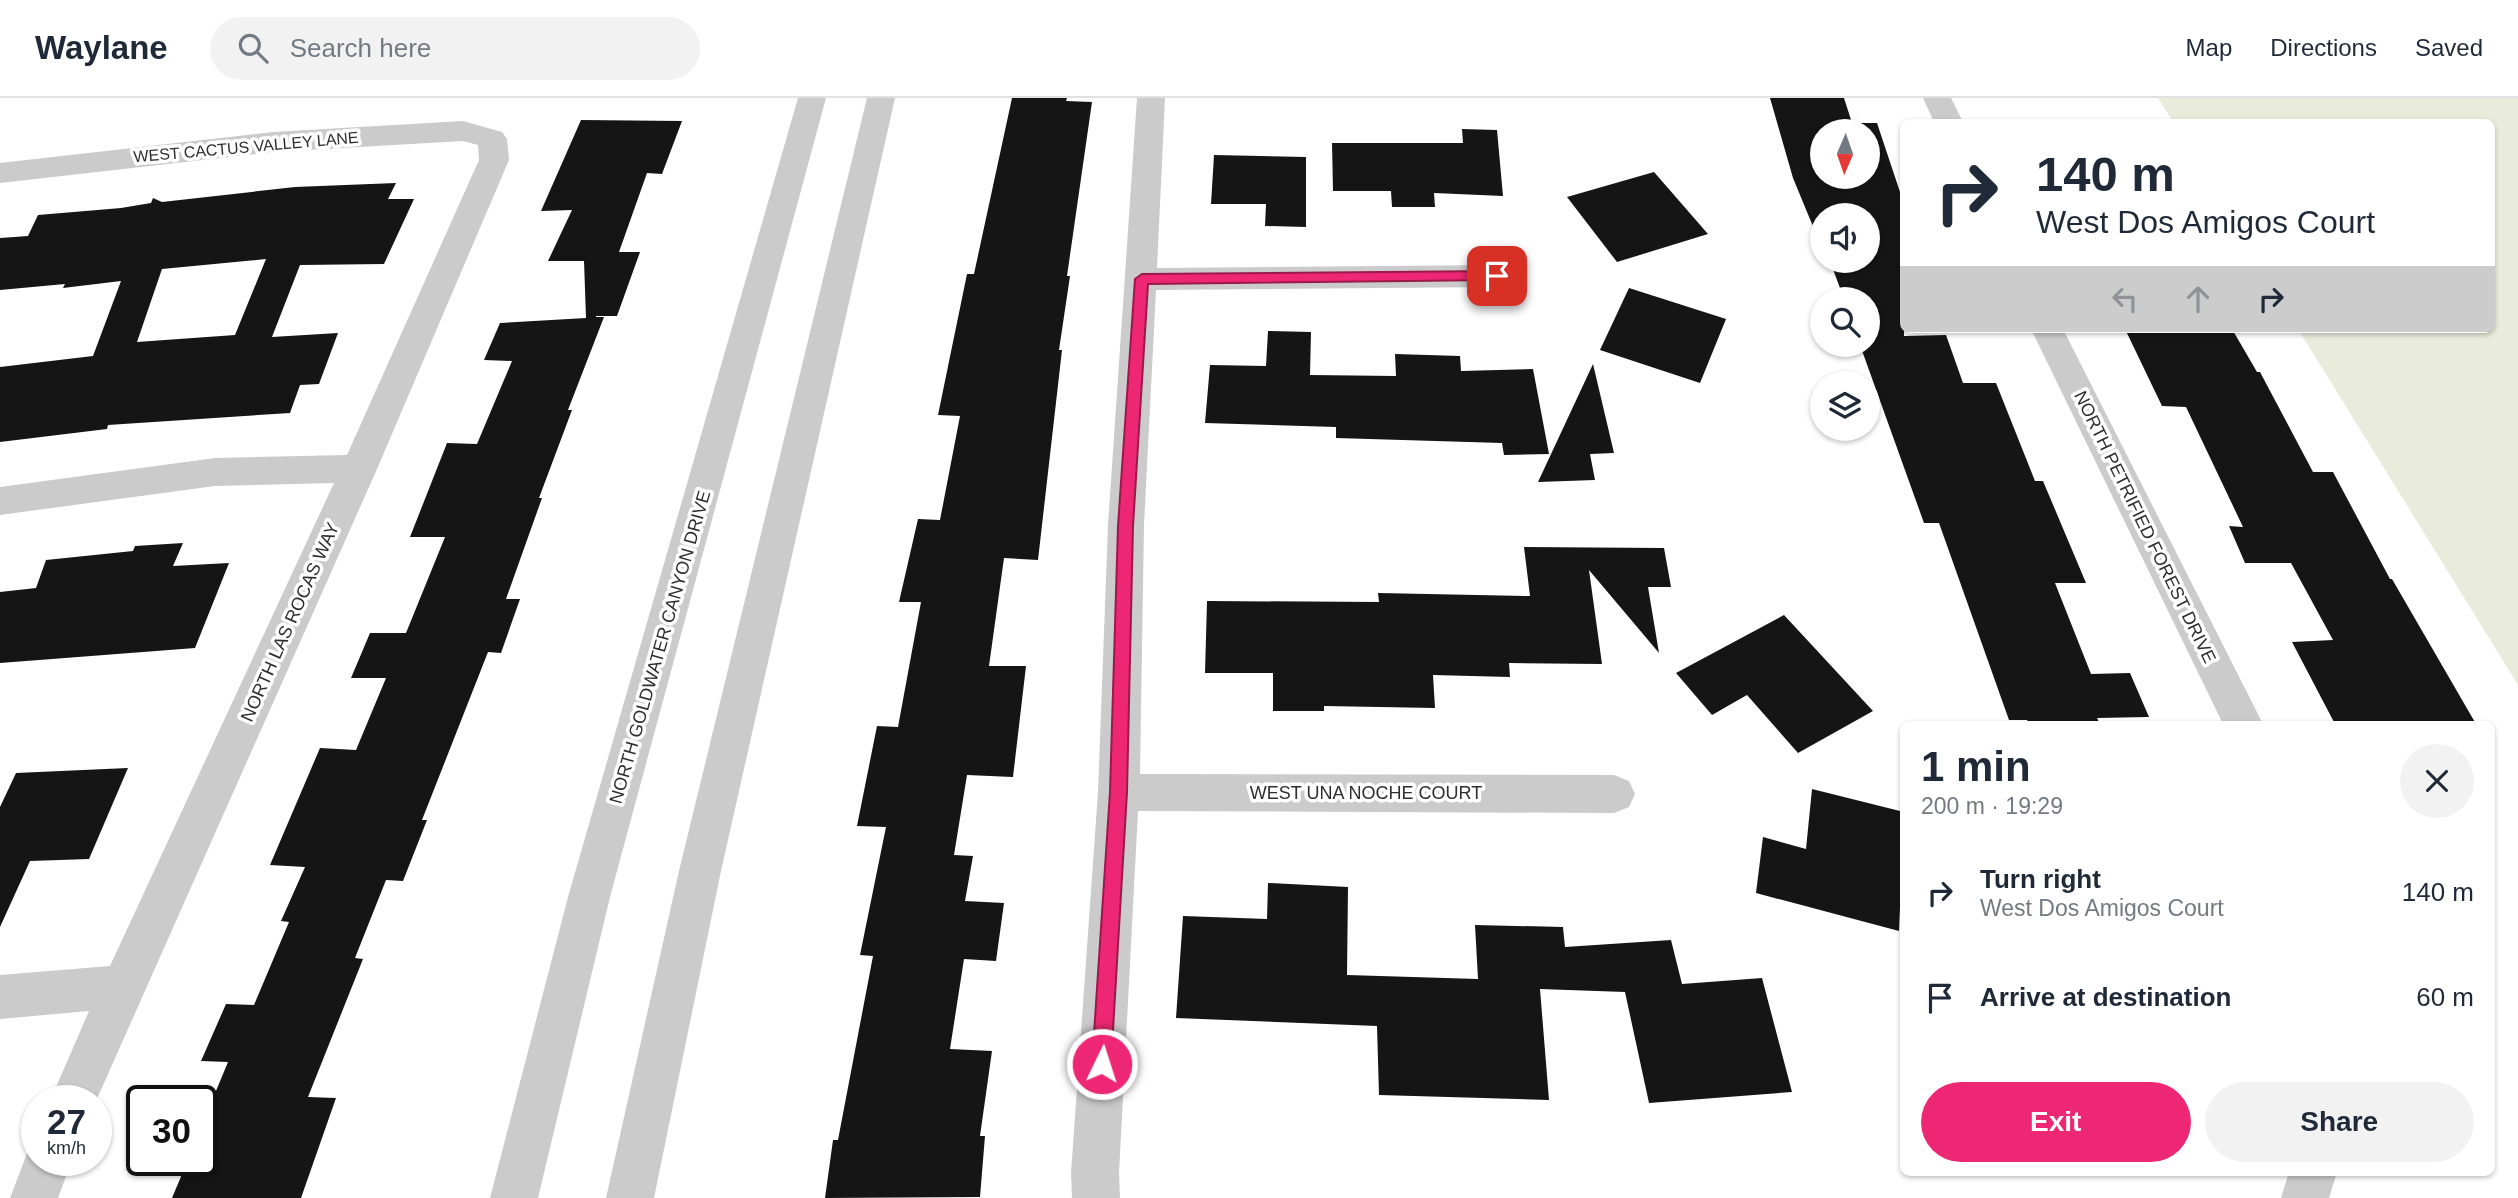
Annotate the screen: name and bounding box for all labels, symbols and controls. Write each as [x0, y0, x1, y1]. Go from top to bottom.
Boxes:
search box [210, 17, 700, 80]
text: Waylane [35, 29, 168, 66]
icon: search [234, 29, 272, 67]
text: Search here [290, 33, 431, 63]
text: Map [2186, 34, 2232, 61]
text: Directions [2270, 34, 2377, 61]
text: Saved [2415, 34, 2483, 61]
north arrow [1810, 119, 1880, 189]
map controls [1810, 119, 1880, 441]
street label: WEST CACTUS VALLEY LANE [133, 129, 359, 165]
icon: right [1921, 147, 2012, 238]
text: 140 m [2036, 147, 2175, 201]
button: sound [1810, 203, 1880, 273]
text: West Dos Amigos Court [2036, 204, 2375, 240]
pin [1467, 246, 1527, 306]
icon: arrive [1478, 257, 1516, 295]
icon: left [2106, 280, 2144, 318]
icon: ahead [2179, 280, 2217, 318]
icon: right [2252, 280, 2290, 318]
button: search [1810, 287, 1880, 357]
button: layers [1810, 371, 1880, 441]
street label: NORTH PETRIFIED FOREST DRIVE [2070, 388, 2220, 666]
street label: NORTH GOLDWATER CANYON DRIVE [606, 488, 714, 806]
street label: NORTH LAS ROCAS WAY [237, 519, 343, 725]
text: 1 min [1921, 743, 2031, 790]
button: close [2400, 744, 2474, 818]
street label: WEST UNA NOCHE COURT [1250, 783, 1482, 803]
text: 200 m · 19:29 [1921, 793, 2063, 819]
text: Turn right [1980, 864, 2101, 894]
icon: right [1921, 874, 1959, 912]
text: 140 m [2402, 877, 2474, 907]
text: West Dos Amigos Court [1980, 895, 2224, 921]
icon: arrive [1921, 979, 1959, 1017]
text: Arrive at destination [1980, 982, 2231, 1012]
text: 60 m [2416, 982, 2474, 1012]
position arrow [1065, 1027, 1139, 1101]
button: Exit [1921, 1082, 2191, 1162]
button: Share [2205, 1082, 2474, 1162]
speed limit sign: 30 [126, 1085, 217, 1176]
text: 27 [47, 1102, 86, 1141]
text: km/h [47, 1138, 86, 1158]

